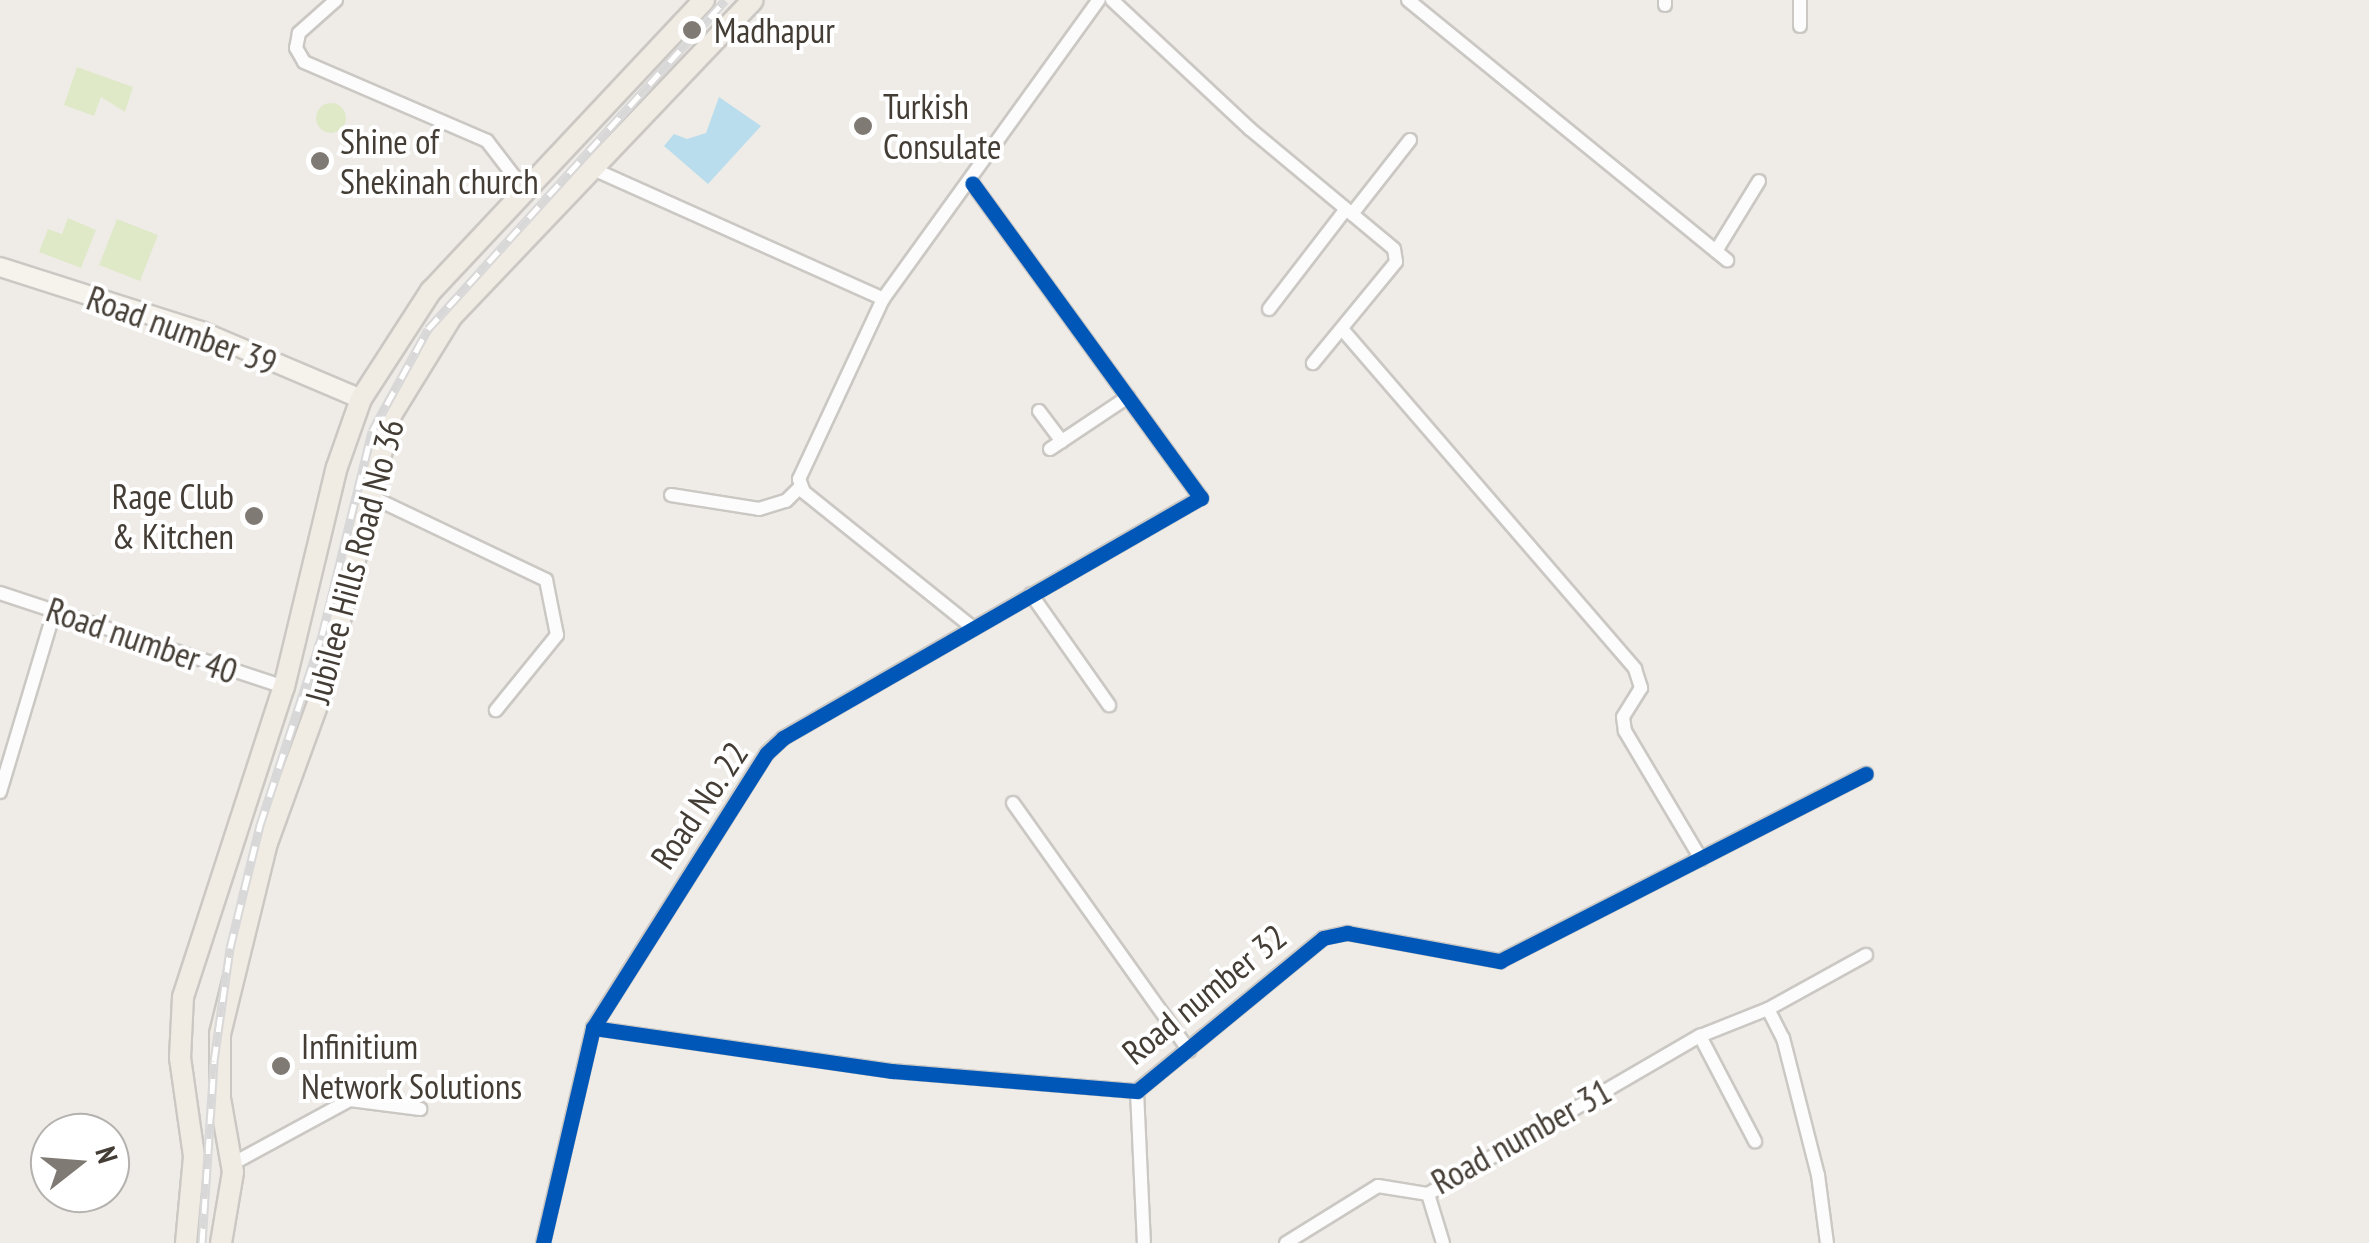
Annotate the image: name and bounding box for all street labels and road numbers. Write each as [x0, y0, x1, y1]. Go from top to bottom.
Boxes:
street label: Road number 39 [81, 276, 283, 384]
street label: Jubilee Hills Road No 36 [296, 414, 412, 708]
street label: Road number 40 [41, 588, 243, 692]
street label: Road No. 22 [641, 733, 757, 877]
street label: Road number 32 [1114, 915, 1294, 1073]
street label: Road number 31 [1424, 1069, 1618, 1203]

